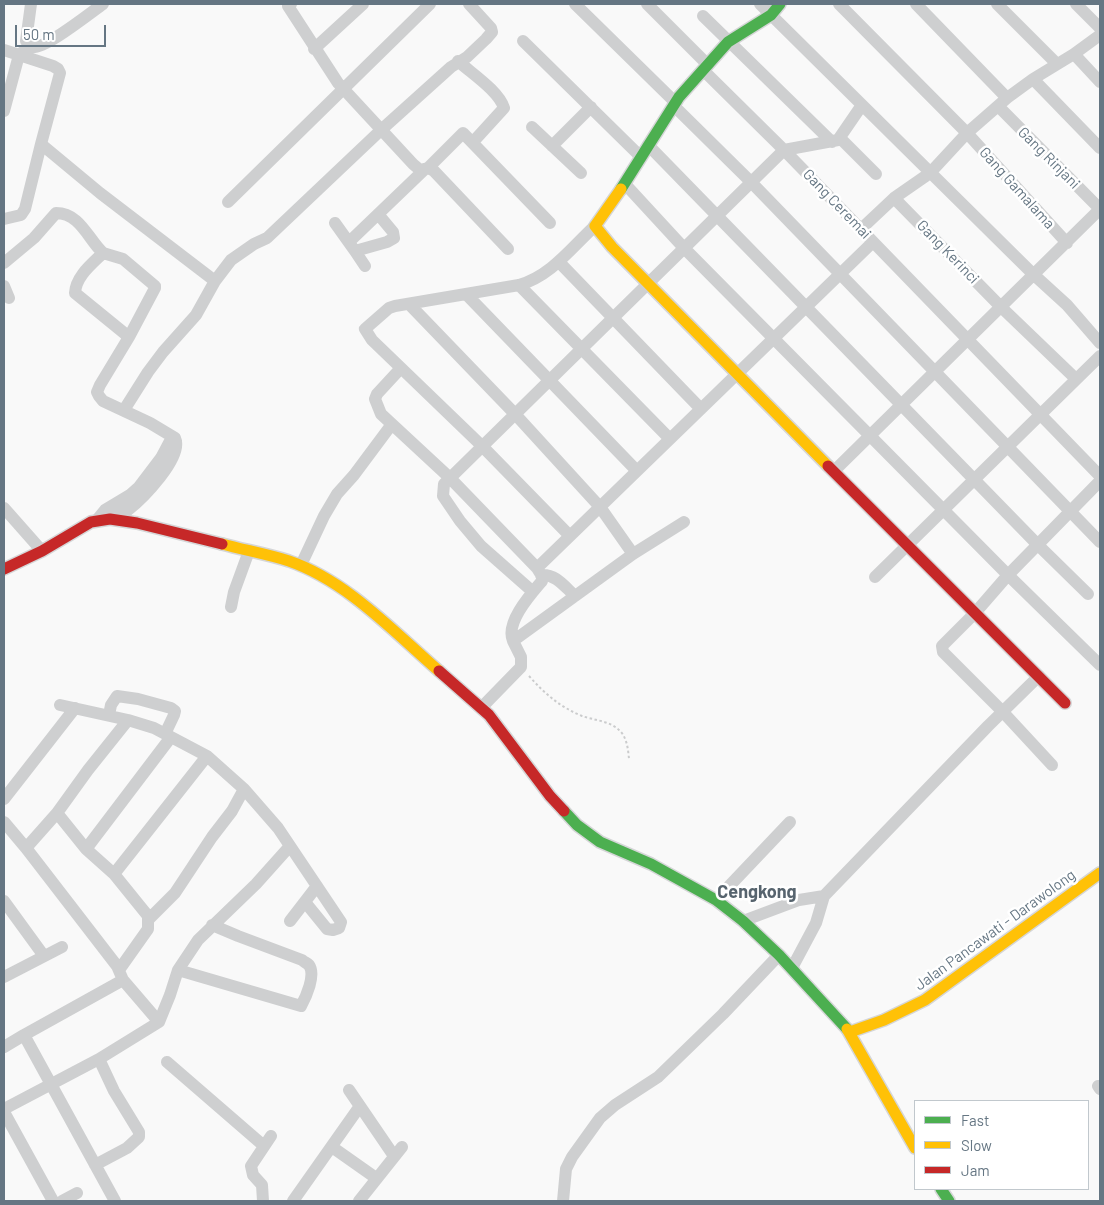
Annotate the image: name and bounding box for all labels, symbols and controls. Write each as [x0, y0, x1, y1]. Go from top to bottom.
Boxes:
scale bar [18, 15, 109, 47]
text: 50 m [23, 25, 55, 43]
street label: Gang Rinjani [1014, 123, 1084, 193]
street label: Gang Gamalama [976, 143, 1058, 233]
street label: Gang Ceremai [799, 165, 875, 243]
street label: Gang Kerinci [913, 216, 983, 288]
street label: Jalan Pancawati - Darawolong [911, 866, 1079, 994]
district label: Cengkong [717, 881, 797, 903]
legend [914, 1100, 1089, 1190]
text: Fast [961, 1111, 989, 1129]
text: Slow [961, 1136, 992, 1154]
text: Jam [961, 1161, 990, 1179]

